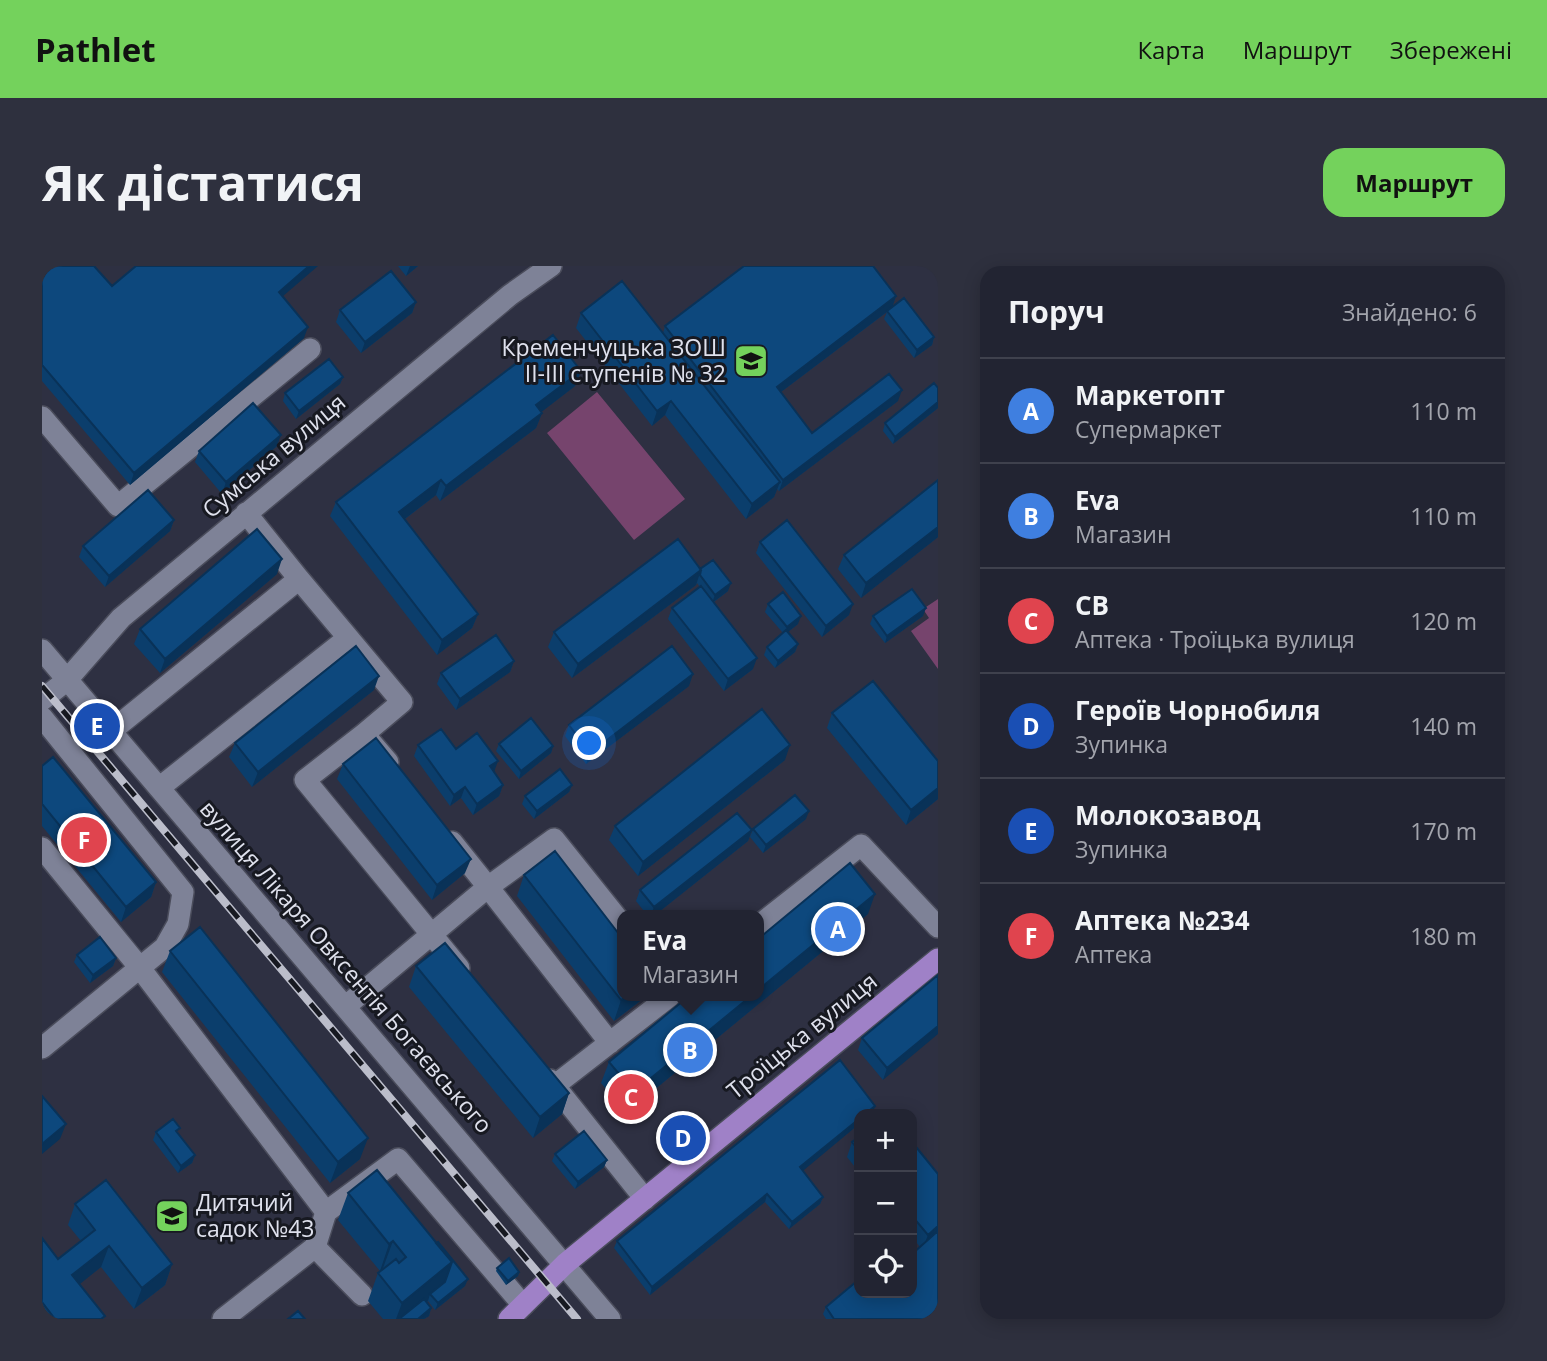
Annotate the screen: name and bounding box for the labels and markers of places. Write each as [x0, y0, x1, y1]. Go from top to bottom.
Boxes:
place label: Кременчуцька ЗОШ ІІ-ІІІ ступенів № 32 [502, 331, 726, 389]
school or university icon: Кременчуцька ЗОШ ІІ-ІІІ ступенів № 32 [732, 342, 770, 380]
pin: E [74, 700, 120, 752]
pin: F [61, 814, 107, 866]
pin: A [815, 903, 861, 955]
pin: B [667, 1024, 713, 1076]
pin: C [608, 1071, 654, 1123]
pin: D [660, 1112, 706, 1164]
place label: Дитячий садок №43 [196, 1186, 314, 1244]
school or university icon: Дитячий садок №43 [153, 1197, 191, 1235]

